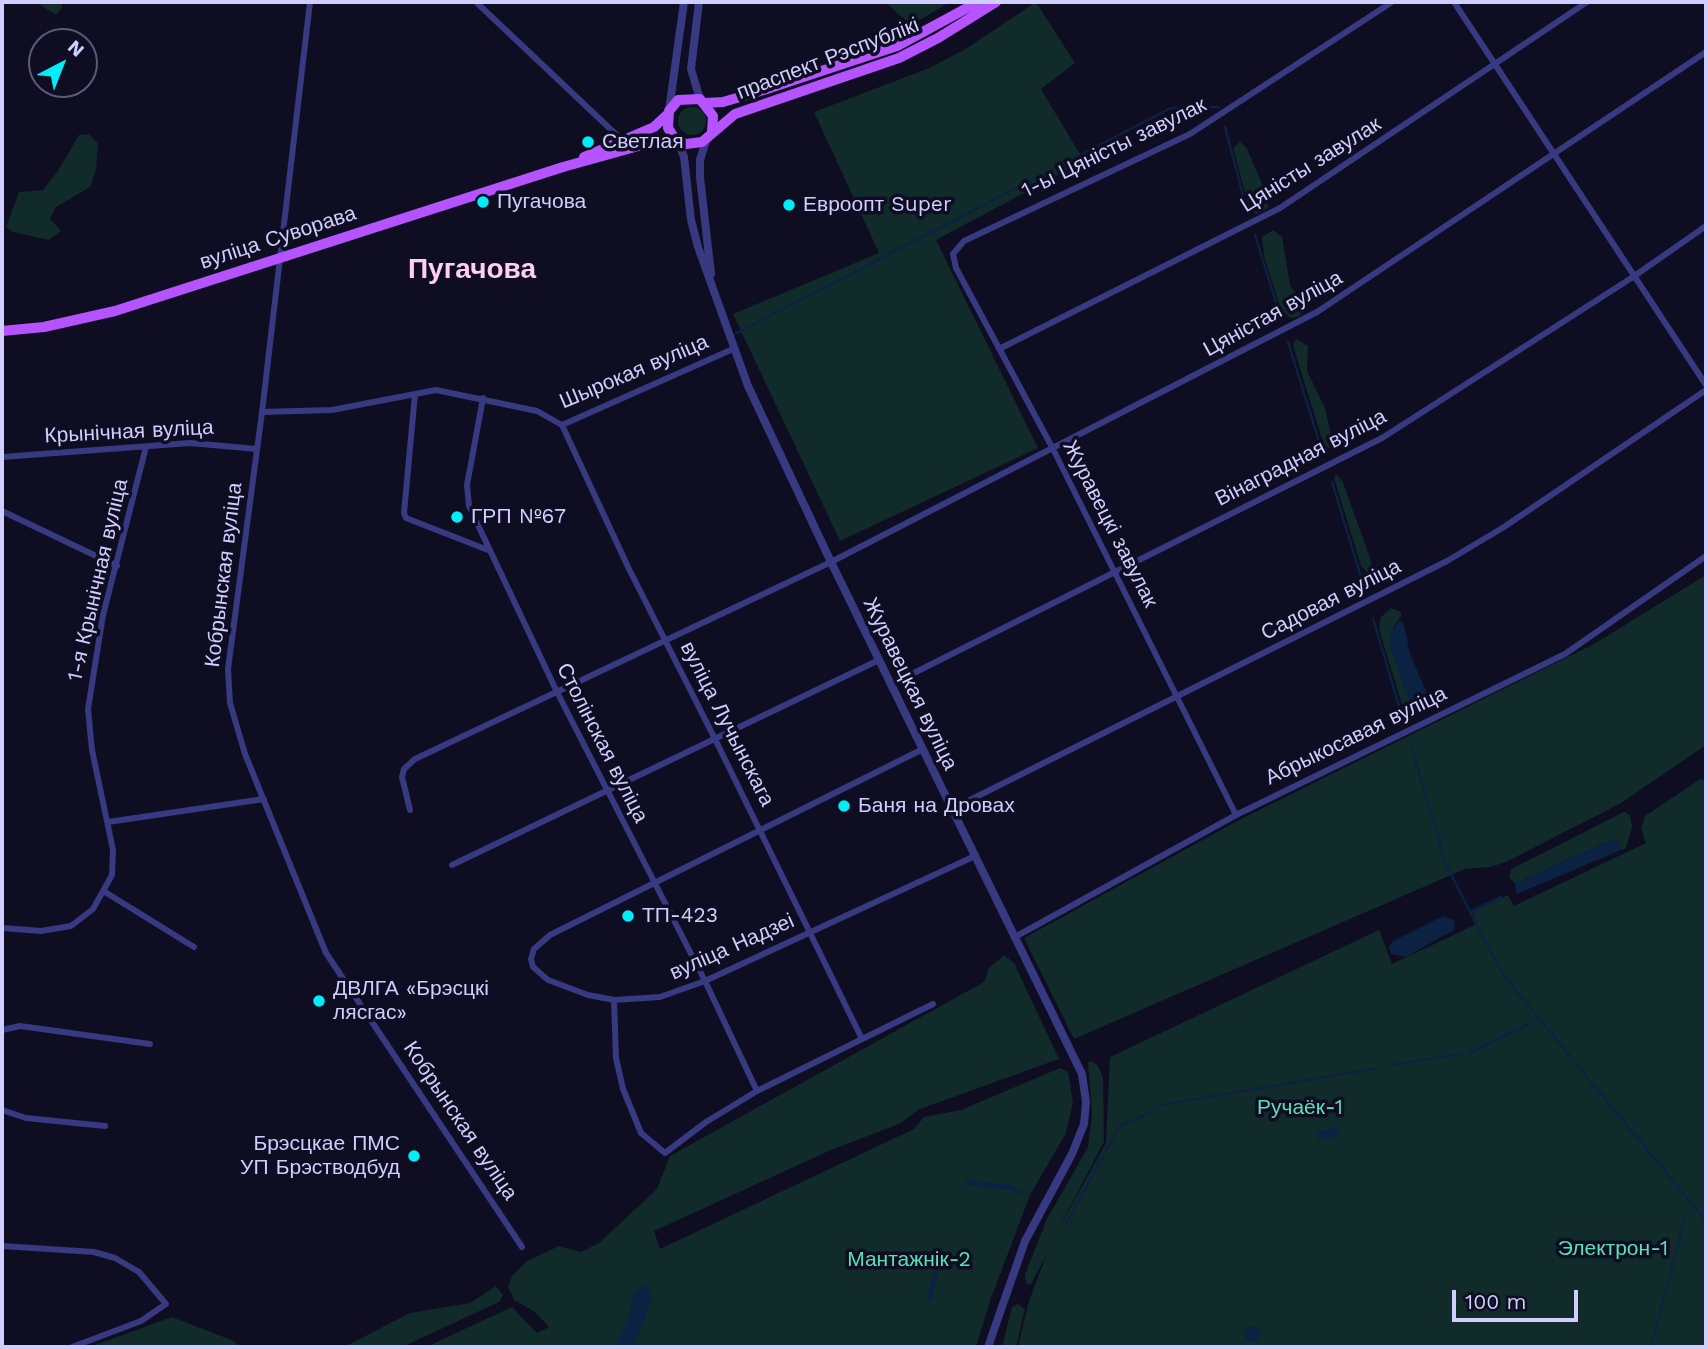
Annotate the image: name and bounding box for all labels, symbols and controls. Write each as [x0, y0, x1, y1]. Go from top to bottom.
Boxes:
street label: праспект Рэспублікі [733, 13, 923, 105]
north arrow [28, 28, 98, 98]
text: N [63, 35, 89, 62]
street label: 1-ы Цяністы завулак [1018, 92, 1210, 204]
street label: Цяністы завулак [1236, 112, 1386, 218]
place label: Светлая [602, 129, 684, 155]
marker: Светлая [580, 134, 596, 150]
place label: Пугачова [497, 189, 586, 215]
place label: Евроопт Super [803, 192, 952, 218]
marker: Пугачова [475, 194, 491, 210]
marker: Евроопт Super [781, 197, 797, 213]
street label: вуліца Суворава [197, 201, 359, 275]
district label: Пугачова [408, 253, 536, 287]
street label: Цяністая вуліца [1199, 265, 1347, 363]
street label: Шырокая вуліца [556, 329, 712, 415]
street label: Вінаградная вуліца [1211, 404, 1391, 512]
street label: Крынічная вуліца [44, 415, 214, 449]
street label: Журавецкі завулак [1057, 436, 1163, 612]
street label: 1-я Крынічная вуліца [62, 476, 134, 684]
street label: Кобрынская вуліца [200, 481, 248, 669]
place label: ГРП №67 [471, 504, 566, 530]
marker: ГРП №67 [449, 509, 465, 525]
street label: Садовая вуліца [1257, 554, 1405, 646]
street label: Журавецкая вуліца [857, 594, 963, 774]
street label: вуліца Лучынскага [675, 637, 779, 811]
street label: Столінская вуліца [551, 659, 653, 827]
street label: Абрыкосавая вуліца [1261, 681, 1451, 791]
place label: Баня на Дровах [858, 793, 1015, 819]
marker: Баня на Дровах [836, 798, 852, 814]
place label: ТП-423 [642, 903, 718, 929]
marker: ТП-423 [620, 908, 636, 924]
street label: вуліца Надзеі [666, 908, 798, 986]
place label: ДВЛГА «Брэсцкі лясгас» [333, 976, 489, 1026]
marker: ДВЛГА «Брэсцкі лясгас» [311, 993, 327, 1009]
street label: Кобрынская вуліца [398, 1037, 522, 1205]
park label: Ручаёк-1 [1257, 1095, 1343, 1121]
place label: Брэсцкае ПМС УП Брэстводбуд [240, 1131, 400, 1181]
marker: Брэсцкае ПМС УП Брэстводбуд [406, 1148, 422, 1164]
park label: Электрон-1 [1558, 1236, 1668, 1262]
park label: Мантажнік-2 [847, 1247, 971, 1273]
scale bar [1456, 1276, 1582, 1320]
text: 100 m [1465, 1289, 1527, 1314]

